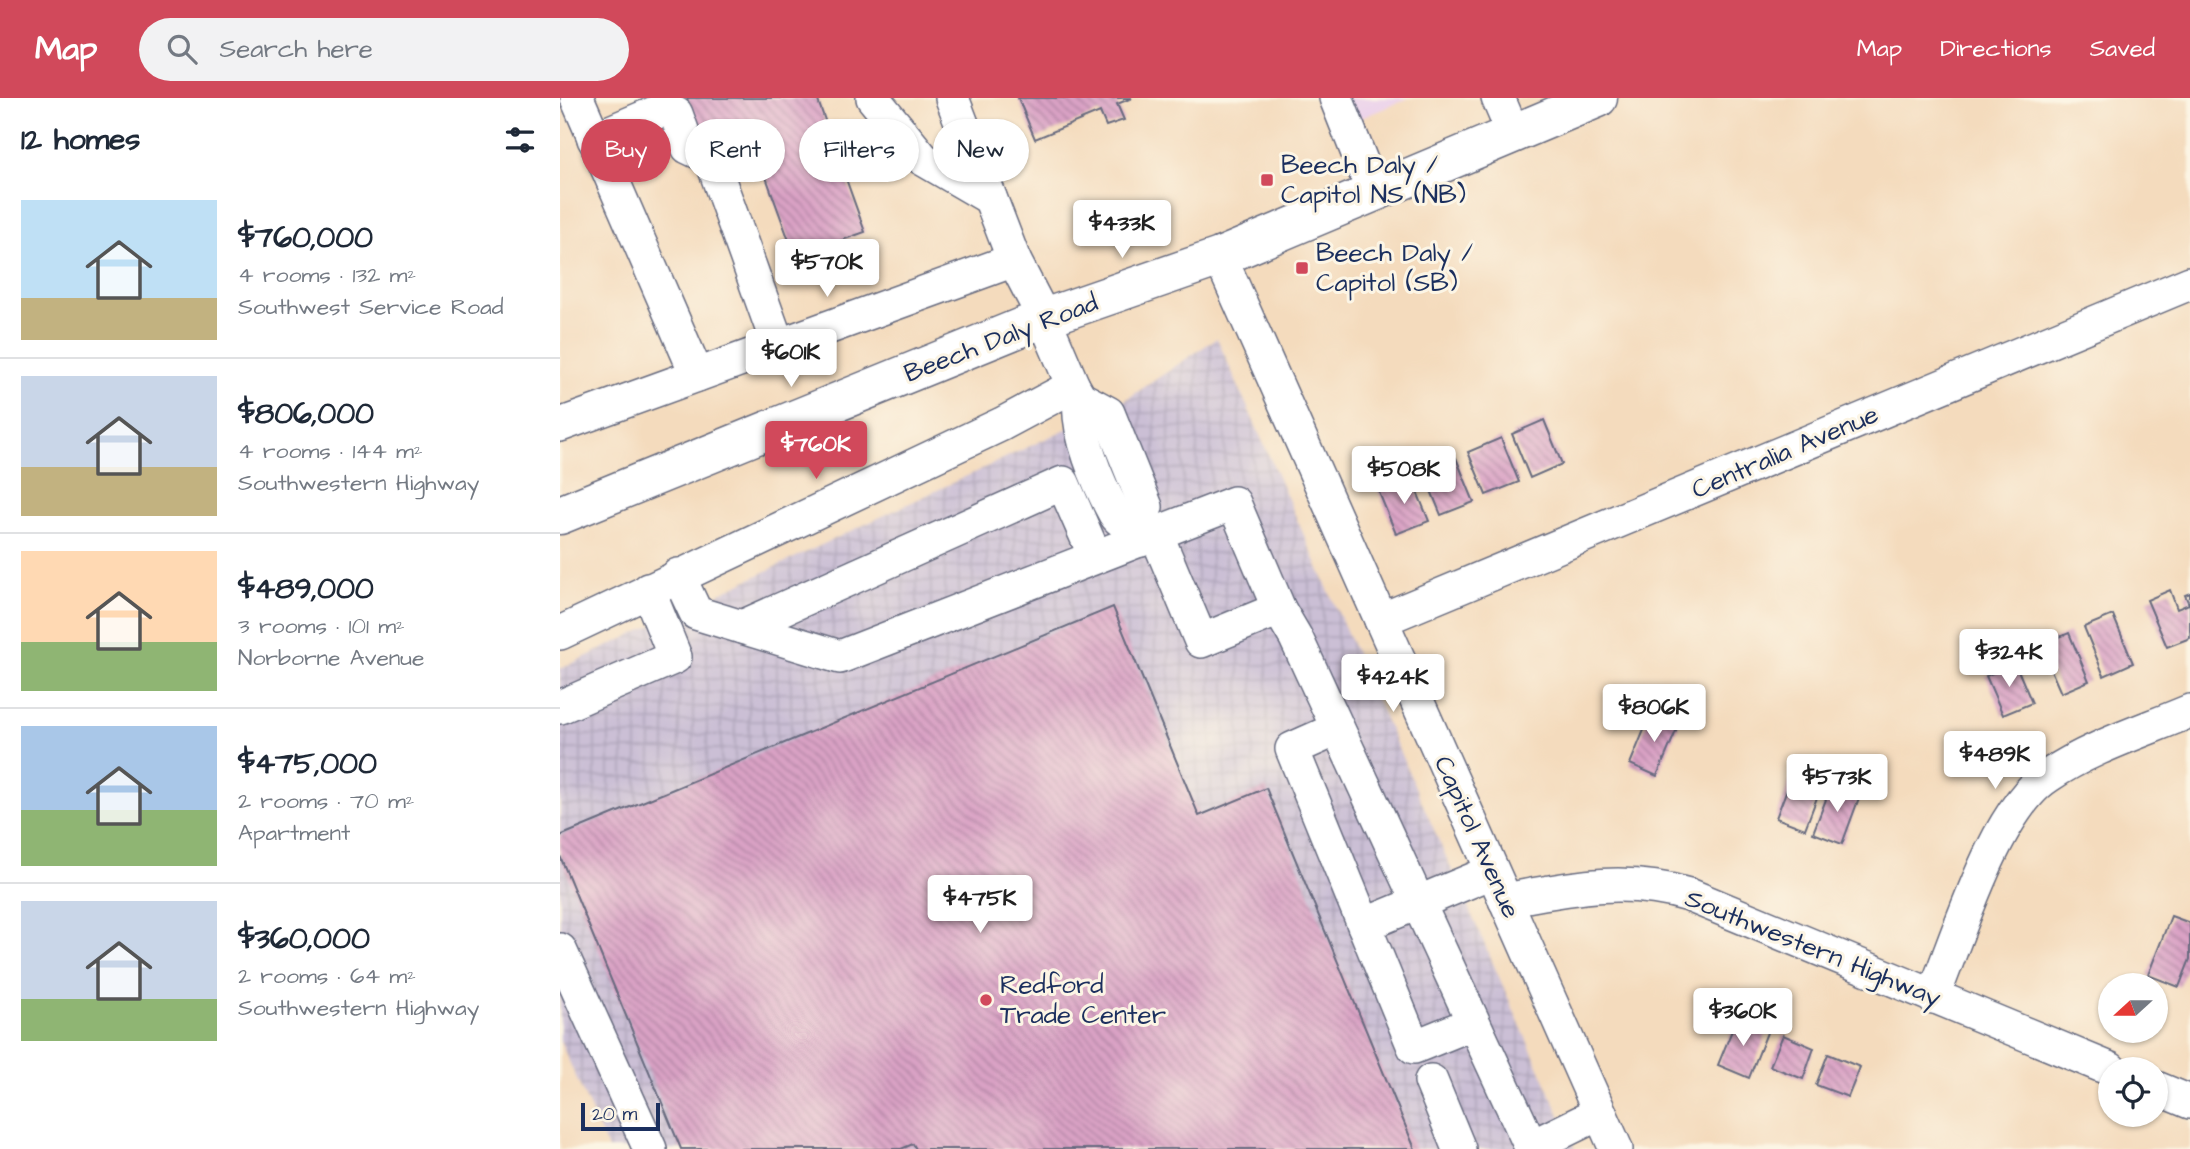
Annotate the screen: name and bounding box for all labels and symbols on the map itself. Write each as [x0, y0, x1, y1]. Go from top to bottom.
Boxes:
place label: Beech Daly / Capitol NS (NB) [1281, 147, 1466, 213]
marker: Beech Daly / Capitol NS (NB) [1259, 172, 1275, 188]
pin: $433K [1073, 200, 1171, 260]
place label: Beech Daly / Capitol (SB) [1316, 235, 1473, 301]
pin: $570K [778, 240, 876, 299]
marker: Beech Daly / Capitol (SB) [1294, 260, 1310, 276]
street label: Beech Daly Road [899, 284, 1104, 393]
pin: $601K [742, 330, 840, 389]
street label: Centralia Avenue [1686, 396, 1884, 508]
pin: $760K [767, 422, 865, 481]
pin: $508K [1355, 446, 1453, 506]
pin: $324K [1960, 630, 2058, 689]
pin: $424K [1344, 654, 1442, 714]
pin: $806K [1605, 684, 1703, 744]
pin: $489K [1946, 732, 2044, 791]
street label: Capitol Avenue [1425, 750, 1529, 924]
pin: $573K [1788, 754, 1886, 814]
pin: $475K [931, 876, 1029, 935]
street label: Southwestern Highway [1679, 880, 1946, 1018]
place label: Redford Trade Center [1000, 967, 1166, 1033]
north arrow [2098, 973, 2168, 1043]
pin: $360K [1694, 988, 1792, 1048]
marker: Redford Trade Center [978, 992, 994, 1008]
scale bar [581, 1100, 660, 1132]

